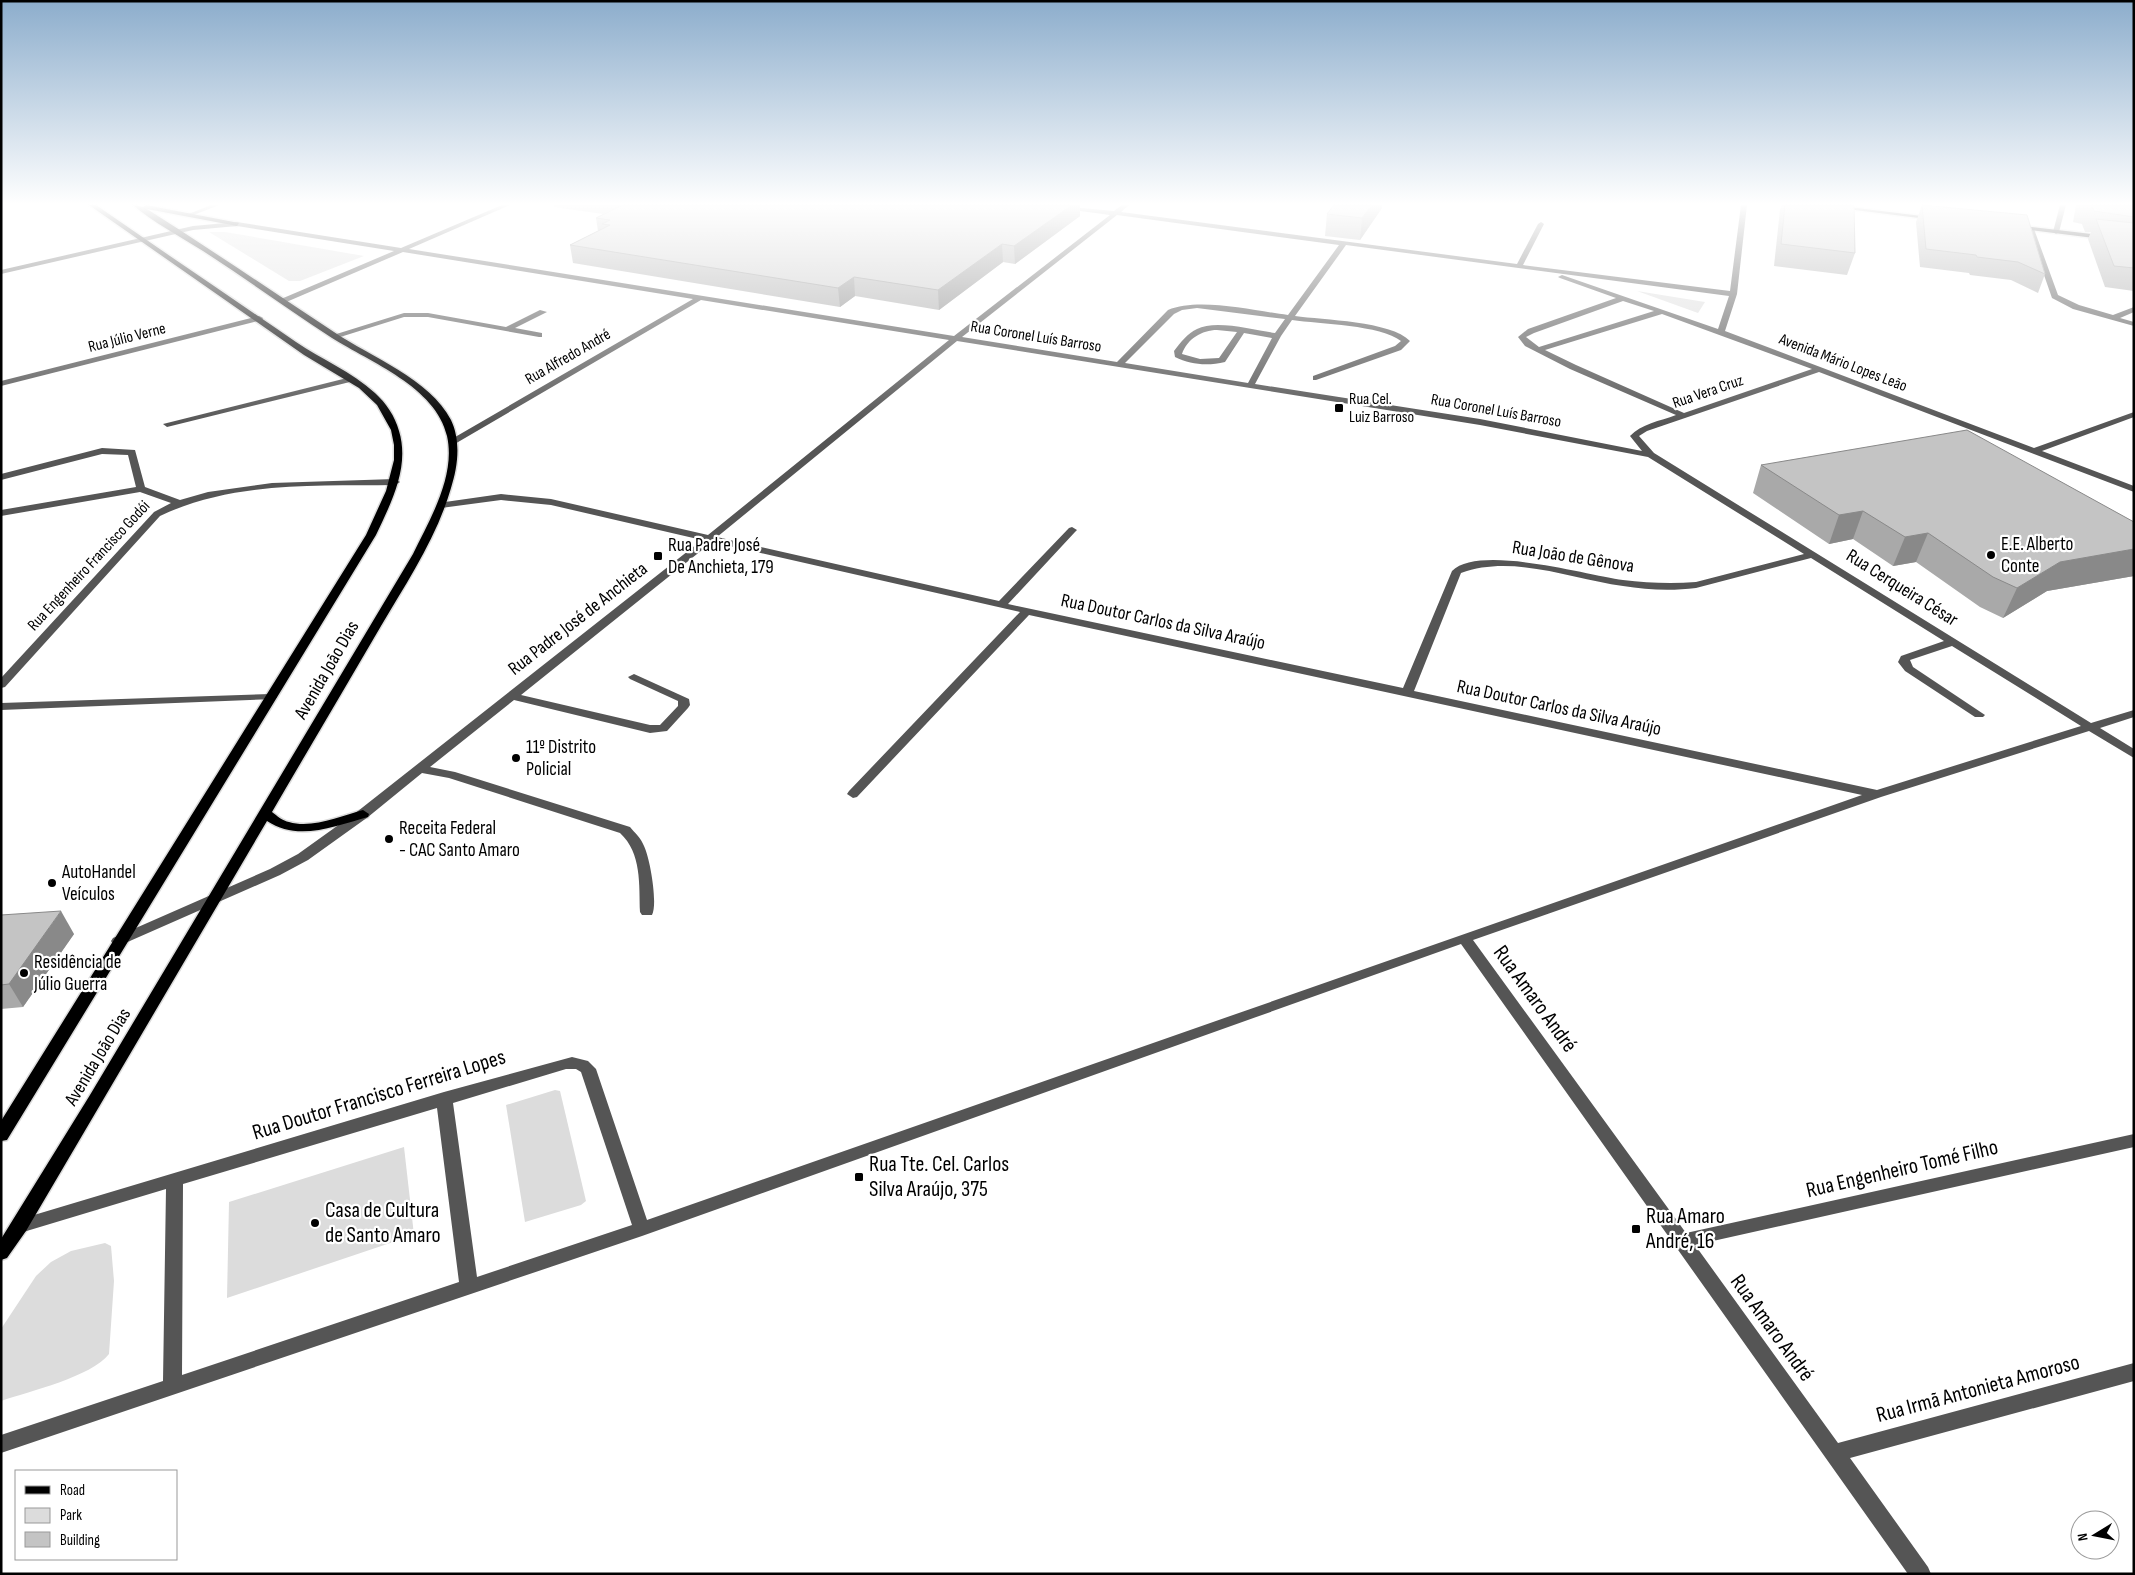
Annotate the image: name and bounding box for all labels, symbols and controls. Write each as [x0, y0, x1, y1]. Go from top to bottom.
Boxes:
street label: Rua Coronel Luís Barroso [969, 317, 1103, 357]
street label: Rua Júlio Verne [86, 319, 168, 357]
street label: Rua Alfredo André [522, 325, 614, 389]
street label: Avenida Mário Lopes Leão [1775, 329, 1910, 396]
street label: Rua Vera Cruz [1670, 371, 1746, 413]
place label: Rua Cel. Luiz Barroso [1349, 390, 1414, 427]
street label: Rua Coronel Luís Barroso [1429, 390, 1563, 432]
marker: Rua Cel. Luiz Barroso [1333, 402, 1345, 414]
street label: Rua Engenheiro Francisco Godói [24, 497, 154, 635]
place label: E.E. Alberto Conte [2001, 533, 2074, 578]
place label: Rua Padre José De Anchieta, 179 [668, 534, 774, 579]
street label: Rua João de Gênova [1510, 536, 1636, 578]
street label: Rua Cerqueira César [1842, 544, 1963, 632]
marker: E.E. Alberto Conte [1985, 549, 1997, 561]
marker: Rua Padre José De Anchieta, 179 [652, 550, 664, 562]
street label: Rua Padre José de Anchieta [504, 558, 652, 680]
street label: Rua Doutor Carlos da Silva Araújo [1059, 589, 1267, 655]
street label: Avenida João Dias [289, 617, 364, 724]
street label: Rua Doutor Carlos da Silva Araújo [1455, 675, 1663, 741]
place label: 11º Distrito Policial [526, 736, 596, 781]
marker: 11º Distrito Policial [510, 752, 522, 764]
place label: Receita Federal - CAC Santo Amaro [399, 817, 520, 862]
marker: Receita Federal - CAC Santo Amaro [383, 833, 395, 845]
place label: AutoHandel Veículos [61, 861, 136, 906]
marker: AutoHandel Veículos [46, 877, 58, 889]
street label: Rua Amaro André [1487, 940, 1583, 1058]
place label: Residência de Júlio Guerra [33, 951, 121, 996]
marker: Residência de Júlio Guerra [18, 967, 30, 979]
street label: Avenida João Dias [59, 1004, 136, 1111]
street label: Rua Doutor Francisco Ferreira Lopes [249, 1044, 509, 1146]
street label: Rua Engenheiro Tomé Filho [1803, 1134, 2001, 1204]
place label: Rua Tte. Cel. Carlos Silva Araújo, 375 [869, 1151, 1009, 1203]
marker: Rua Tte. Cel. Carlos Silva Araújo, 375 [853, 1171, 865, 1183]
place label: Casa de Cultura de Santo Amaro [325, 1197, 441, 1249]
place label: Rua Amaro André, 16 [1645, 1203, 1725, 1255]
marker: Casa de Cultura de Santo Amaro [309, 1217, 321, 1229]
marker: Rua Amaro André, 16 [1630, 1223, 1642, 1235]
street label: Rua Amaro André [1724, 1269, 1820, 1387]
street label: Rua Irmã Antonieta Amoroso [1873, 1349, 2083, 1429]
legend [15, 1470, 178, 1560]
text: Road [60, 1481, 85, 1500]
text: Park [60, 1506, 82, 1525]
north arrow [2070, 1510, 2120, 1560]
text: Building [60, 1531, 100, 1550]
text: N [2074, 1532, 2092, 1542]

